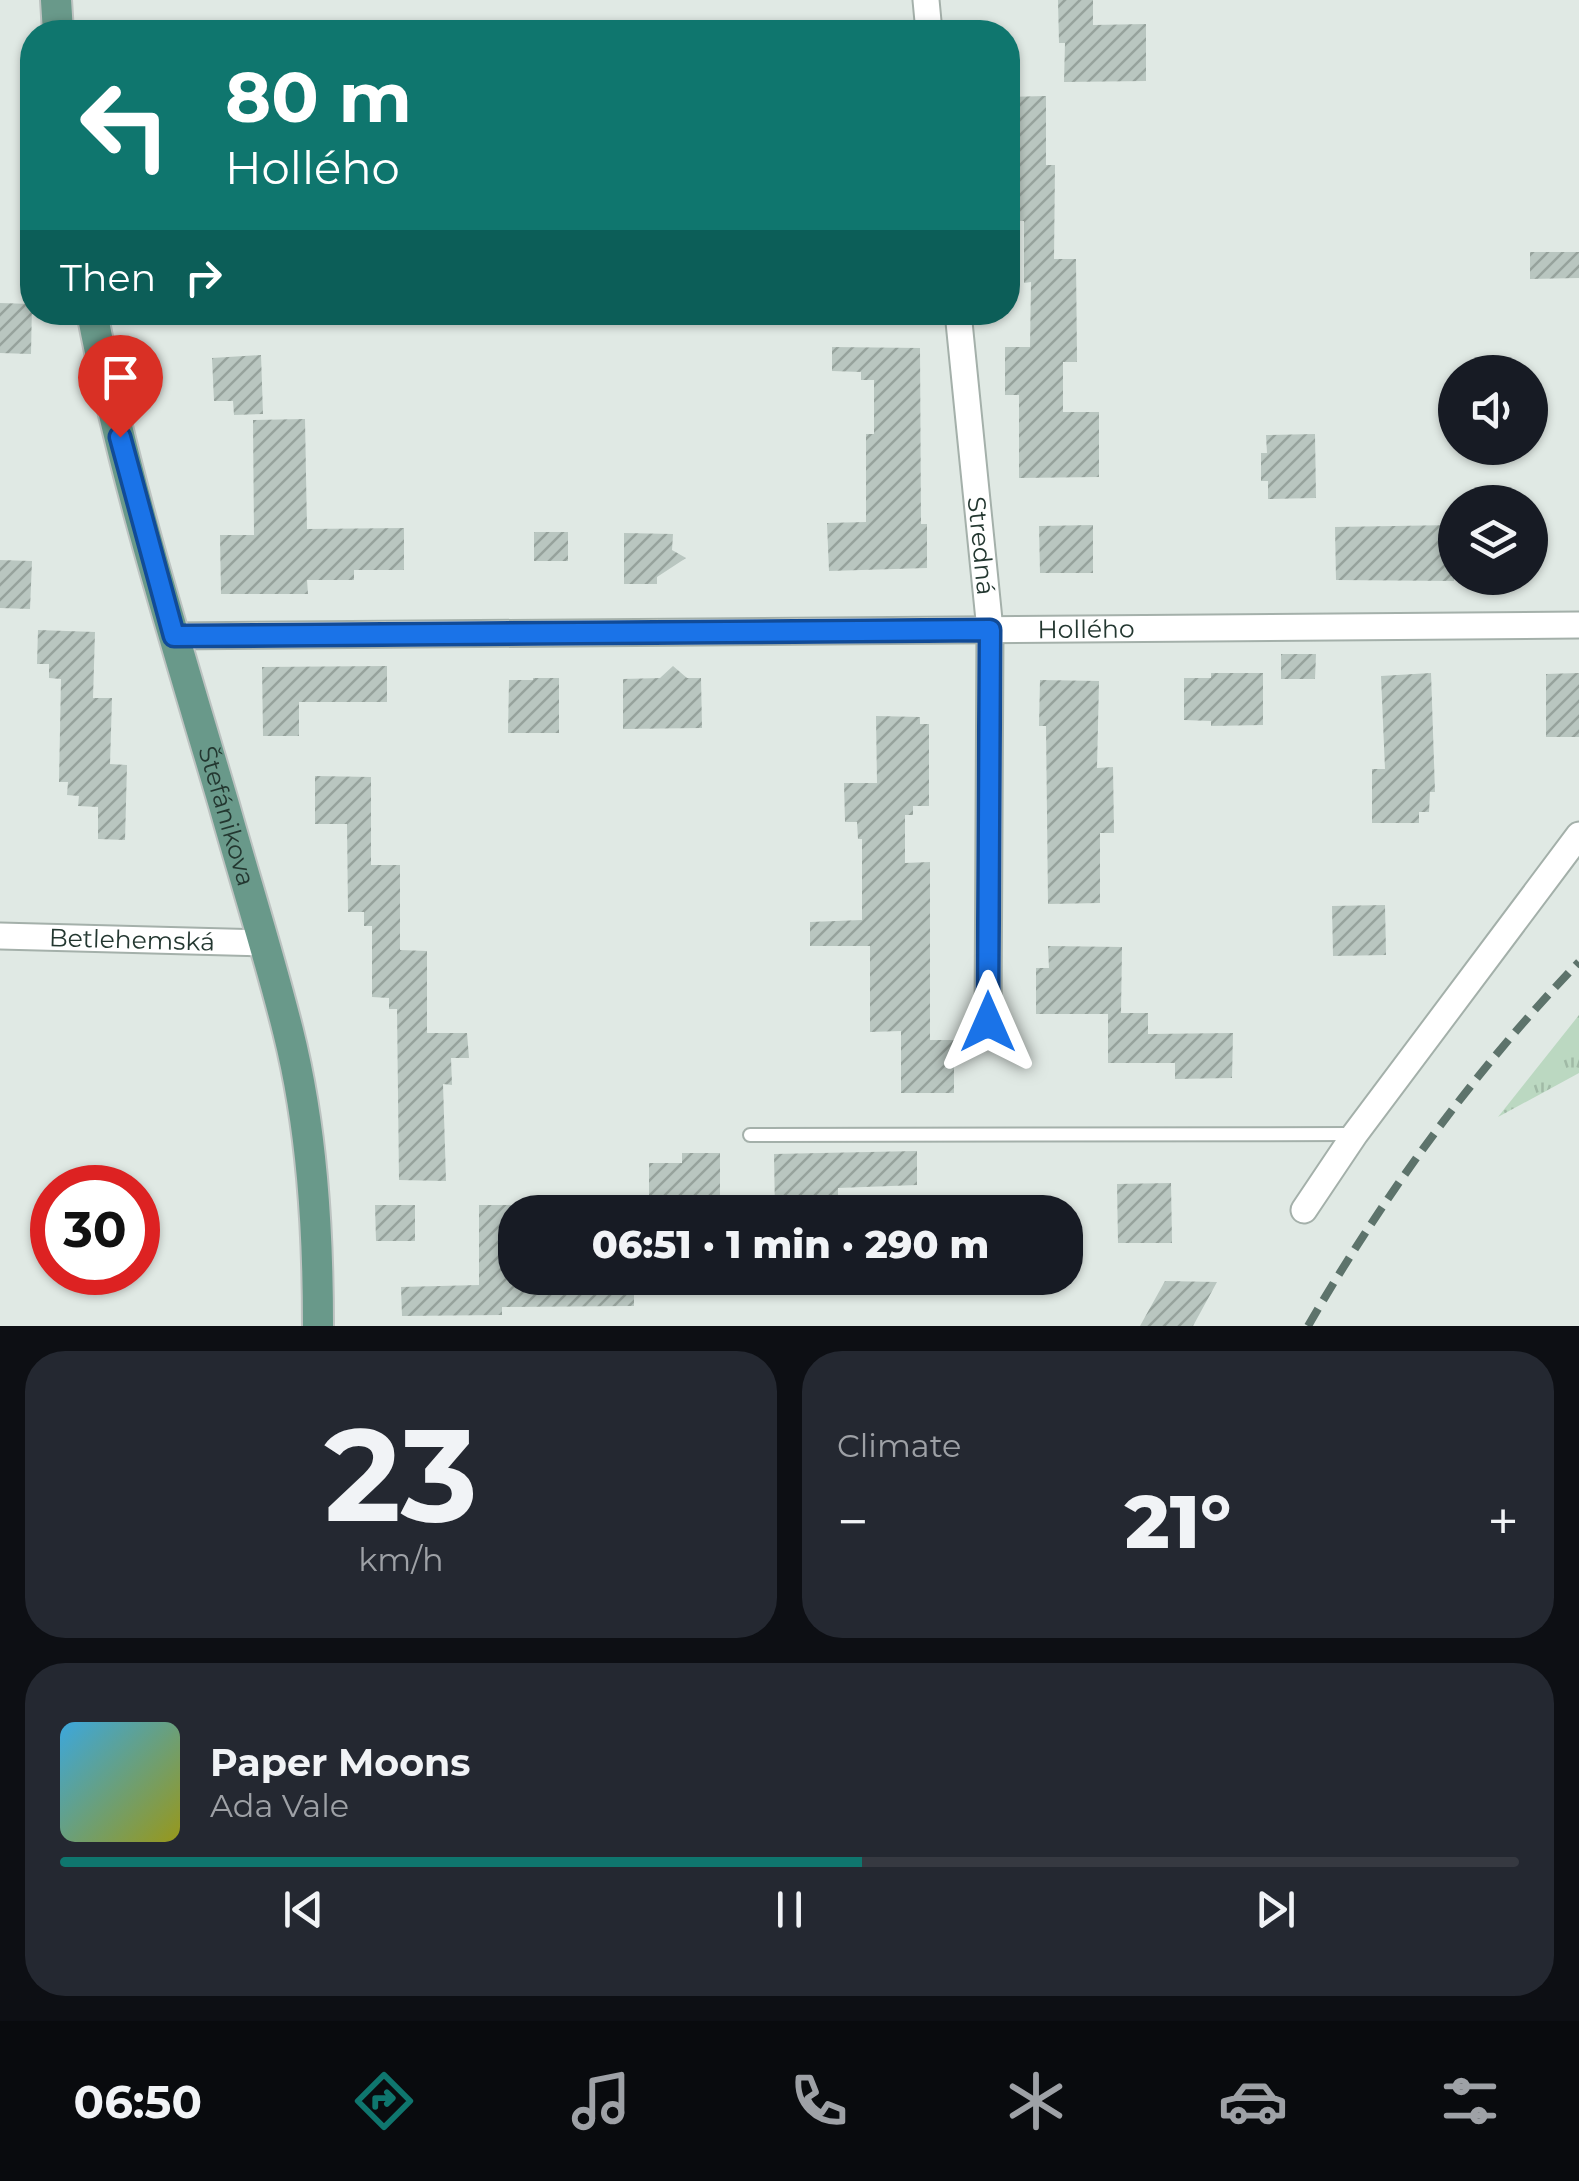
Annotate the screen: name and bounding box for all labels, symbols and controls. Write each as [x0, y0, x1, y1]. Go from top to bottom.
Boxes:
text: 80 m [225, 54, 412, 140]
icon: left [60, 60, 190, 190]
text: Hollého [225, 140, 400, 195]
icon: right [176, 250, 231, 305]
text: Then [60, 254, 156, 301]
pin [78, 335, 163, 438]
icon: arrive [93, 350, 148, 405]
map controls [1438, 355, 1548, 595]
button: sound [1438, 355, 1548, 465]
button: layers [1438, 485, 1548, 595]
street label: Stredná [962, 495, 1001, 597]
street label: Hollého [1037, 613, 1135, 644]
street label: Štefánikova [192, 742, 262, 889]
street label: Betlehemská [48, 922, 215, 957]
position arrow [936, 970, 1040, 1074]
speed limit sign: 30 [30, 1165, 160, 1295]
text: 06:51 · 1 min · 290 m [592, 1221, 989, 1268]
text: 23 [324, 1395, 478, 1554]
text: Climate [837, 1426, 961, 1465]
text: 21° [1125, 1475, 1231, 1567]
text: − [837, 1488, 869, 1555]
text: + [1487, 1488, 1519, 1555]
text: km/h [358, 1540, 444, 1579]
text: Paper Moons [210, 1739, 471, 1786]
text: Ada Vale [210, 1786, 349, 1825]
icon: previous [276, 1882, 331, 1937]
icon: pause [762, 1882, 817, 1937]
icon: next [1248, 1882, 1303, 1937]
icon: directions [349, 2066, 419, 2136]
icon: music [566, 2066, 636, 2136]
icon: phone [784, 2066, 854, 2136]
icon: climate [1001, 2066, 1071, 2136]
icon: car [1218, 2066, 1288, 2136]
icon: filters [1435, 2066, 1505, 2136]
text: 06:50 [74, 2074, 202, 2129]

